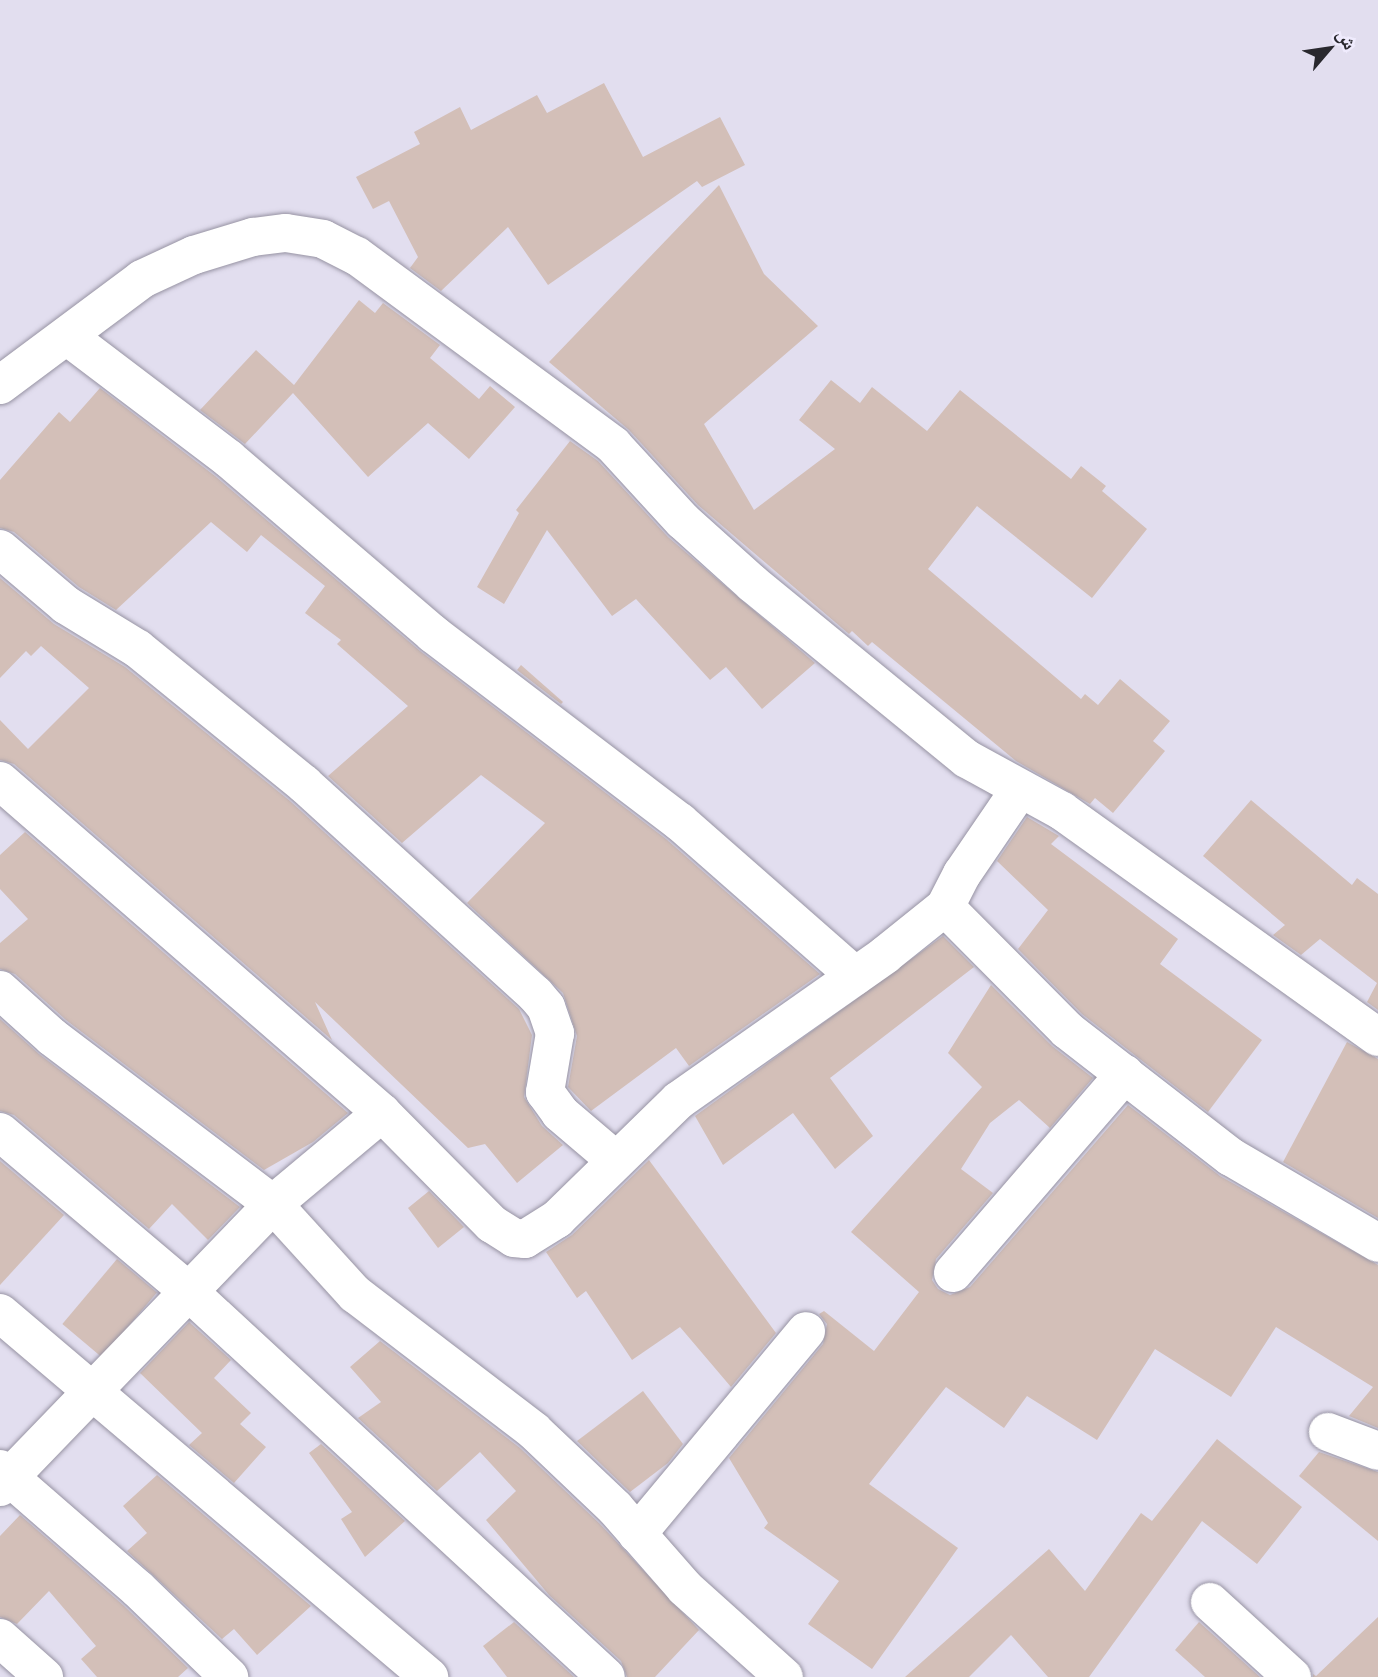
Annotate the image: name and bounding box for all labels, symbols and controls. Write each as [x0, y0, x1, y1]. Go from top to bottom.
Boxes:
north arrow [1294, 14, 1364, 84]
text: ش [1331, 24, 1364, 54]

